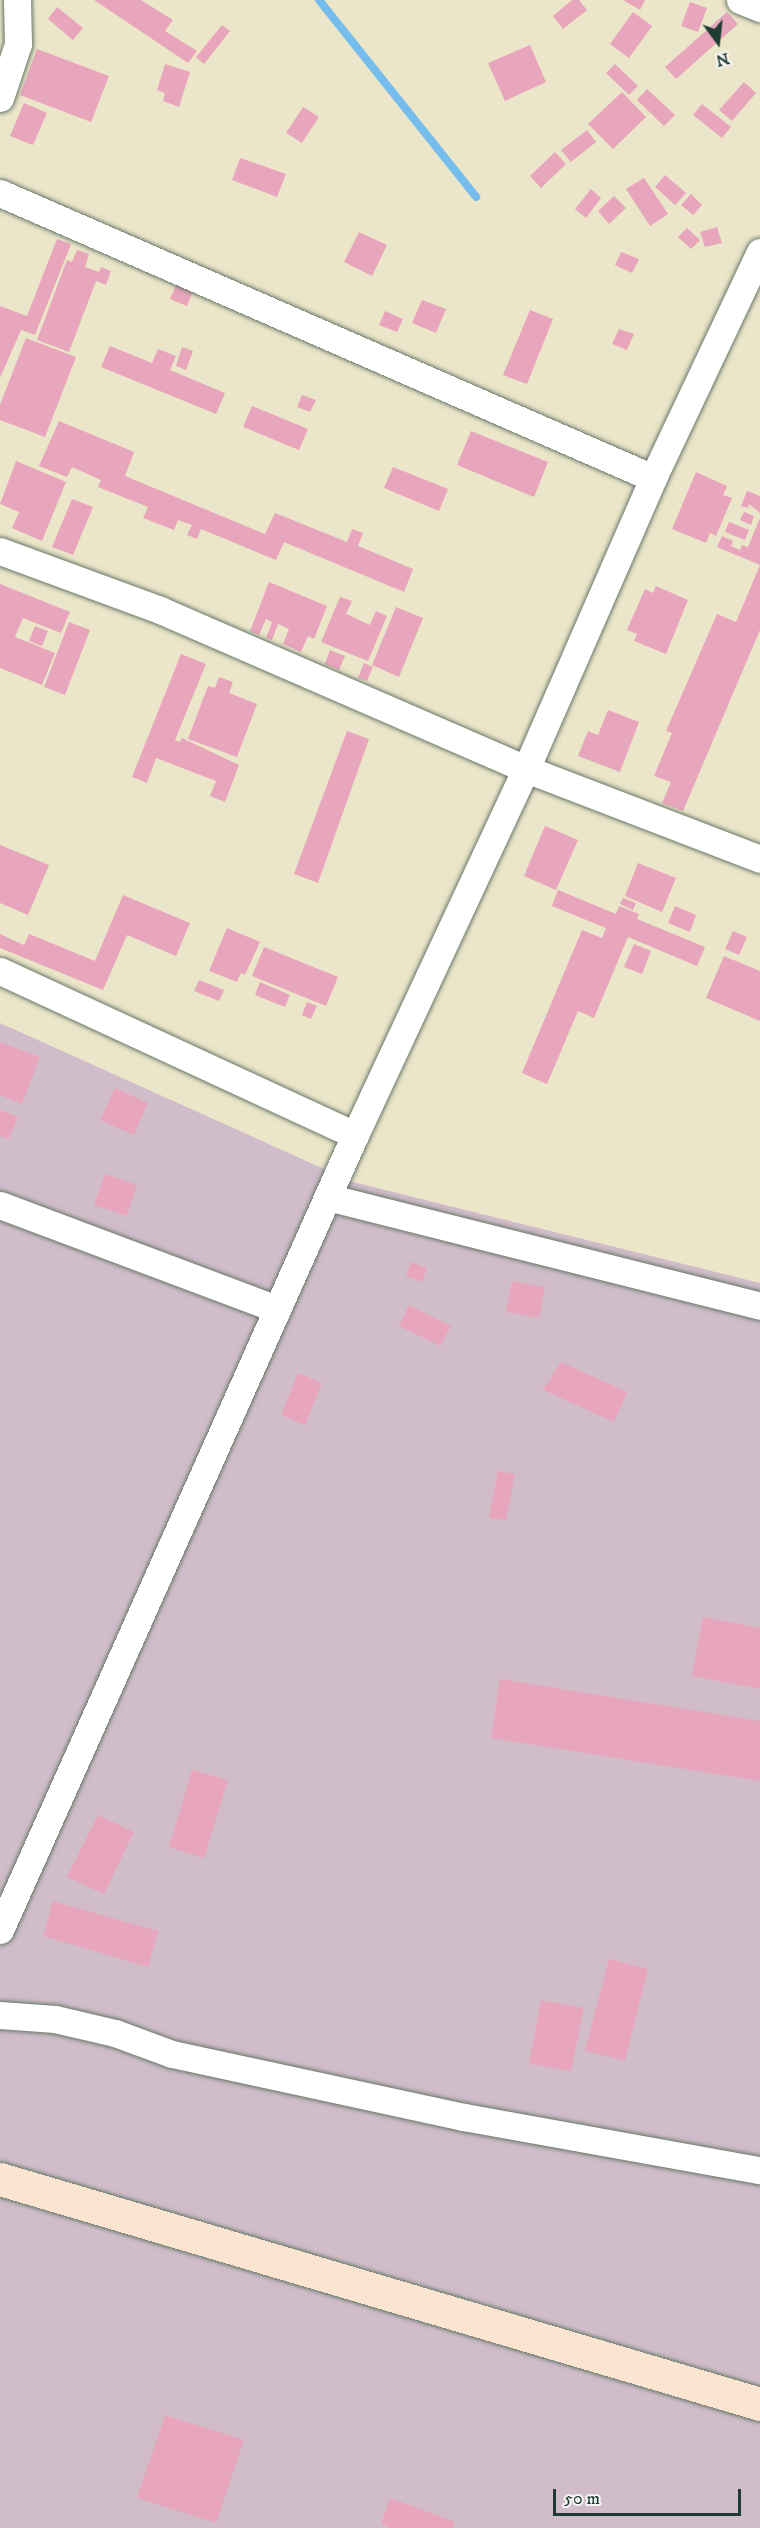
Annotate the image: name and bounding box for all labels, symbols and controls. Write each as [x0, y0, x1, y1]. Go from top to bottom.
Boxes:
north arrow [688, 12, 748, 72]
text: N [714, 48, 732, 71]
scale bar [556, 2477, 744, 2515]
text: 50 m [564, 2488, 600, 2510]

